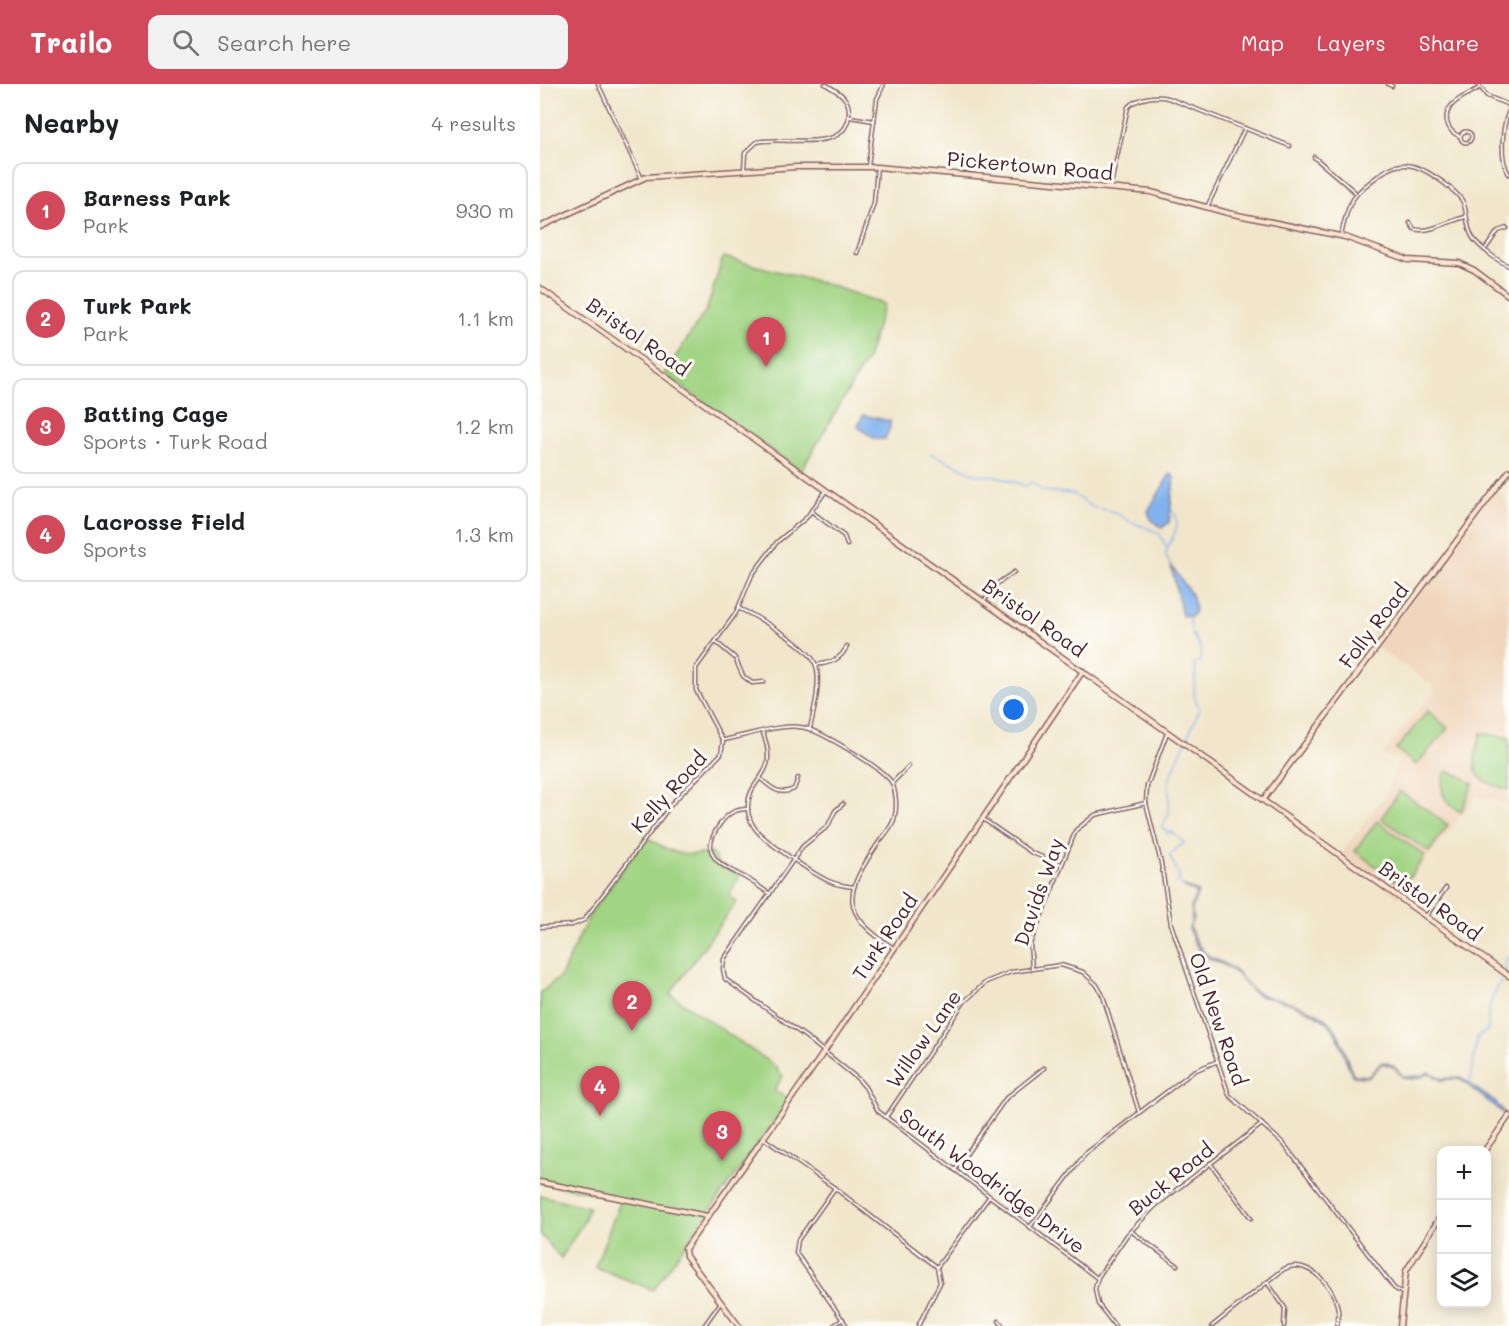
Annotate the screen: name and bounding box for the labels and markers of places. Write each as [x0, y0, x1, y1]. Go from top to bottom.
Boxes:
pin: 1 [746, 318, 786, 367]
pin: 2 [612, 982, 652, 1031]
pin: 4 [580, 1066, 620, 1116]
pin: 3 [702, 1112, 741, 1161]

